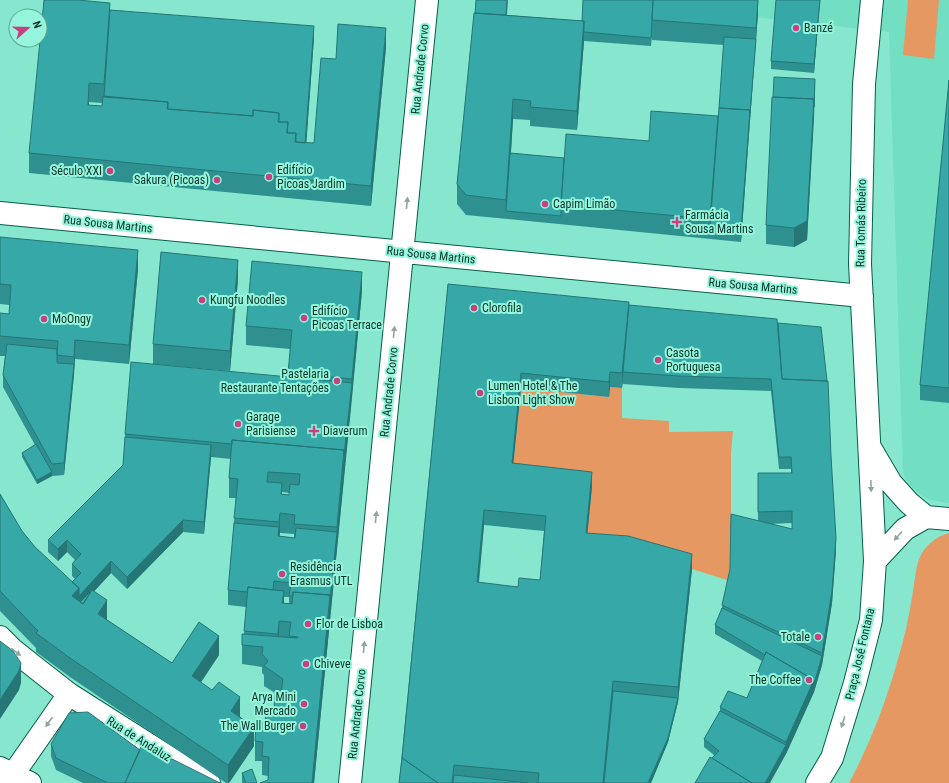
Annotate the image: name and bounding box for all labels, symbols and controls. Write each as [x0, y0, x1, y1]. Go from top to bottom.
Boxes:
north arrow [8, 8, 48, 48]
text: N [30, 19, 44, 30]
place label: Banzé [804, 21, 833, 35]
street label: Rua Andrade Corvo [408, 23, 432, 115]
marker: Banzé [791, 23, 801, 33]
place label: Edifício Picoas Jardim [277, 163, 345, 191]
place label: Século XXI [51, 164, 102, 178]
marker: Século XXI [105, 166, 115, 176]
marker: Edifício Picoas Jardim [264, 172, 274, 182]
place label: Sakura (Picoas) [134, 173, 209, 187]
marker: Sakura (Picoas) [212, 175, 222, 185]
street label: Rua Tomás Ribeiro [853, 179, 869, 267]
one-way arrow [404, 197, 410, 209]
place label: Capim Limão [553, 197, 615, 211]
marker: Capim Limão [540, 199, 550, 209]
place label: Farmácia Sousa Martins [685, 208, 753, 236]
street label: Rua Sousa Martins [63, 212, 153, 236]
marker: Farmácia Sousa Martins [672, 217, 682, 227]
street label: Rua Sousa Martins [386, 243, 476, 267]
street label: Rua Sousa Martins [708, 275, 798, 297]
place label: Kungfu Noodles [210, 293, 286, 307]
marker: Kungfu Noodles [197, 295, 207, 305]
place label: Clorofila [482, 301, 522, 315]
marker: Clorofila [469, 303, 479, 313]
place label: Edifício Picoas Terrace [312, 304, 382, 332]
place label: MoOngy [52, 312, 91, 326]
marker: Edifício Picoas Terrace [299, 313, 309, 323]
marker: MoOngy [39, 314, 49, 324]
one-way arrow [391, 326, 398, 338]
street label: Rua Andrade Corvo [377, 346, 401, 438]
place label: Casota Portuguesa [666, 346, 721, 374]
marker: Casota Portuguesa [653, 355, 663, 365]
place label: Pastelaria Restaurante Tentações [221, 367, 329, 395]
marker: Pastelaria Restaurante Tentações [332, 376, 342, 386]
place label: Lumen Hotel & The Lisbon Light Show [488, 379, 578, 407]
marker: Lumen Hotel & The Lisbon Light Show [475, 388, 485, 398]
place label: Garage Parisiense [246, 410, 296, 438]
marker: Garage Parisiense [233, 419, 243, 429]
place label: Diaverum [323, 424, 367, 438]
marker: Diaverum [308, 425, 320, 437]
one-way arrow [868, 480, 874, 493]
one-way arrow [373, 511, 380, 523]
one-way arrow [893, 531, 903, 541]
place label: Residência Erasmus UTL [290, 560, 353, 588]
marker: Residência Erasmus UTL [277, 569, 287, 579]
street label: Praça José Fontana [843, 606, 877, 701]
place label: Flor de Lisboa [316, 617, 383, 631]
marker: Flor de Lisboa [303, 619, 313, 629]
place label: Totale [781, 630, 810, 644]
marker: Totale [813, 632, 823, 642]
one-way arrow [360, 641, 367, 653]
one-way arrow [10, 647, 21, 656]
place label: Chiveve [314, 657, 351, 671]
marker: Chiveve [301, 659, 311, 669]
street label: Rua Andrade Corvo [345, 668, 369, 760]
place label: The Coffee [749, 673, 801, 687]
marker: The Coffee [804, 675, 814, 685]
place label: Arya Mini Mercado [252, 690, 296, 718]
marker: Arya Mini Mercado [299, 699, 309, 709]
street label: Rua de Andaluz [104, 714, 174, 764]
one-way arrow [45, 717, 53, 728]
one-way arrow [840, 717, 846, 729]
place label: The Wall Burger [221, 719, 295, 733]
marker: The Wall Burger [298, 721, 308, 731]

